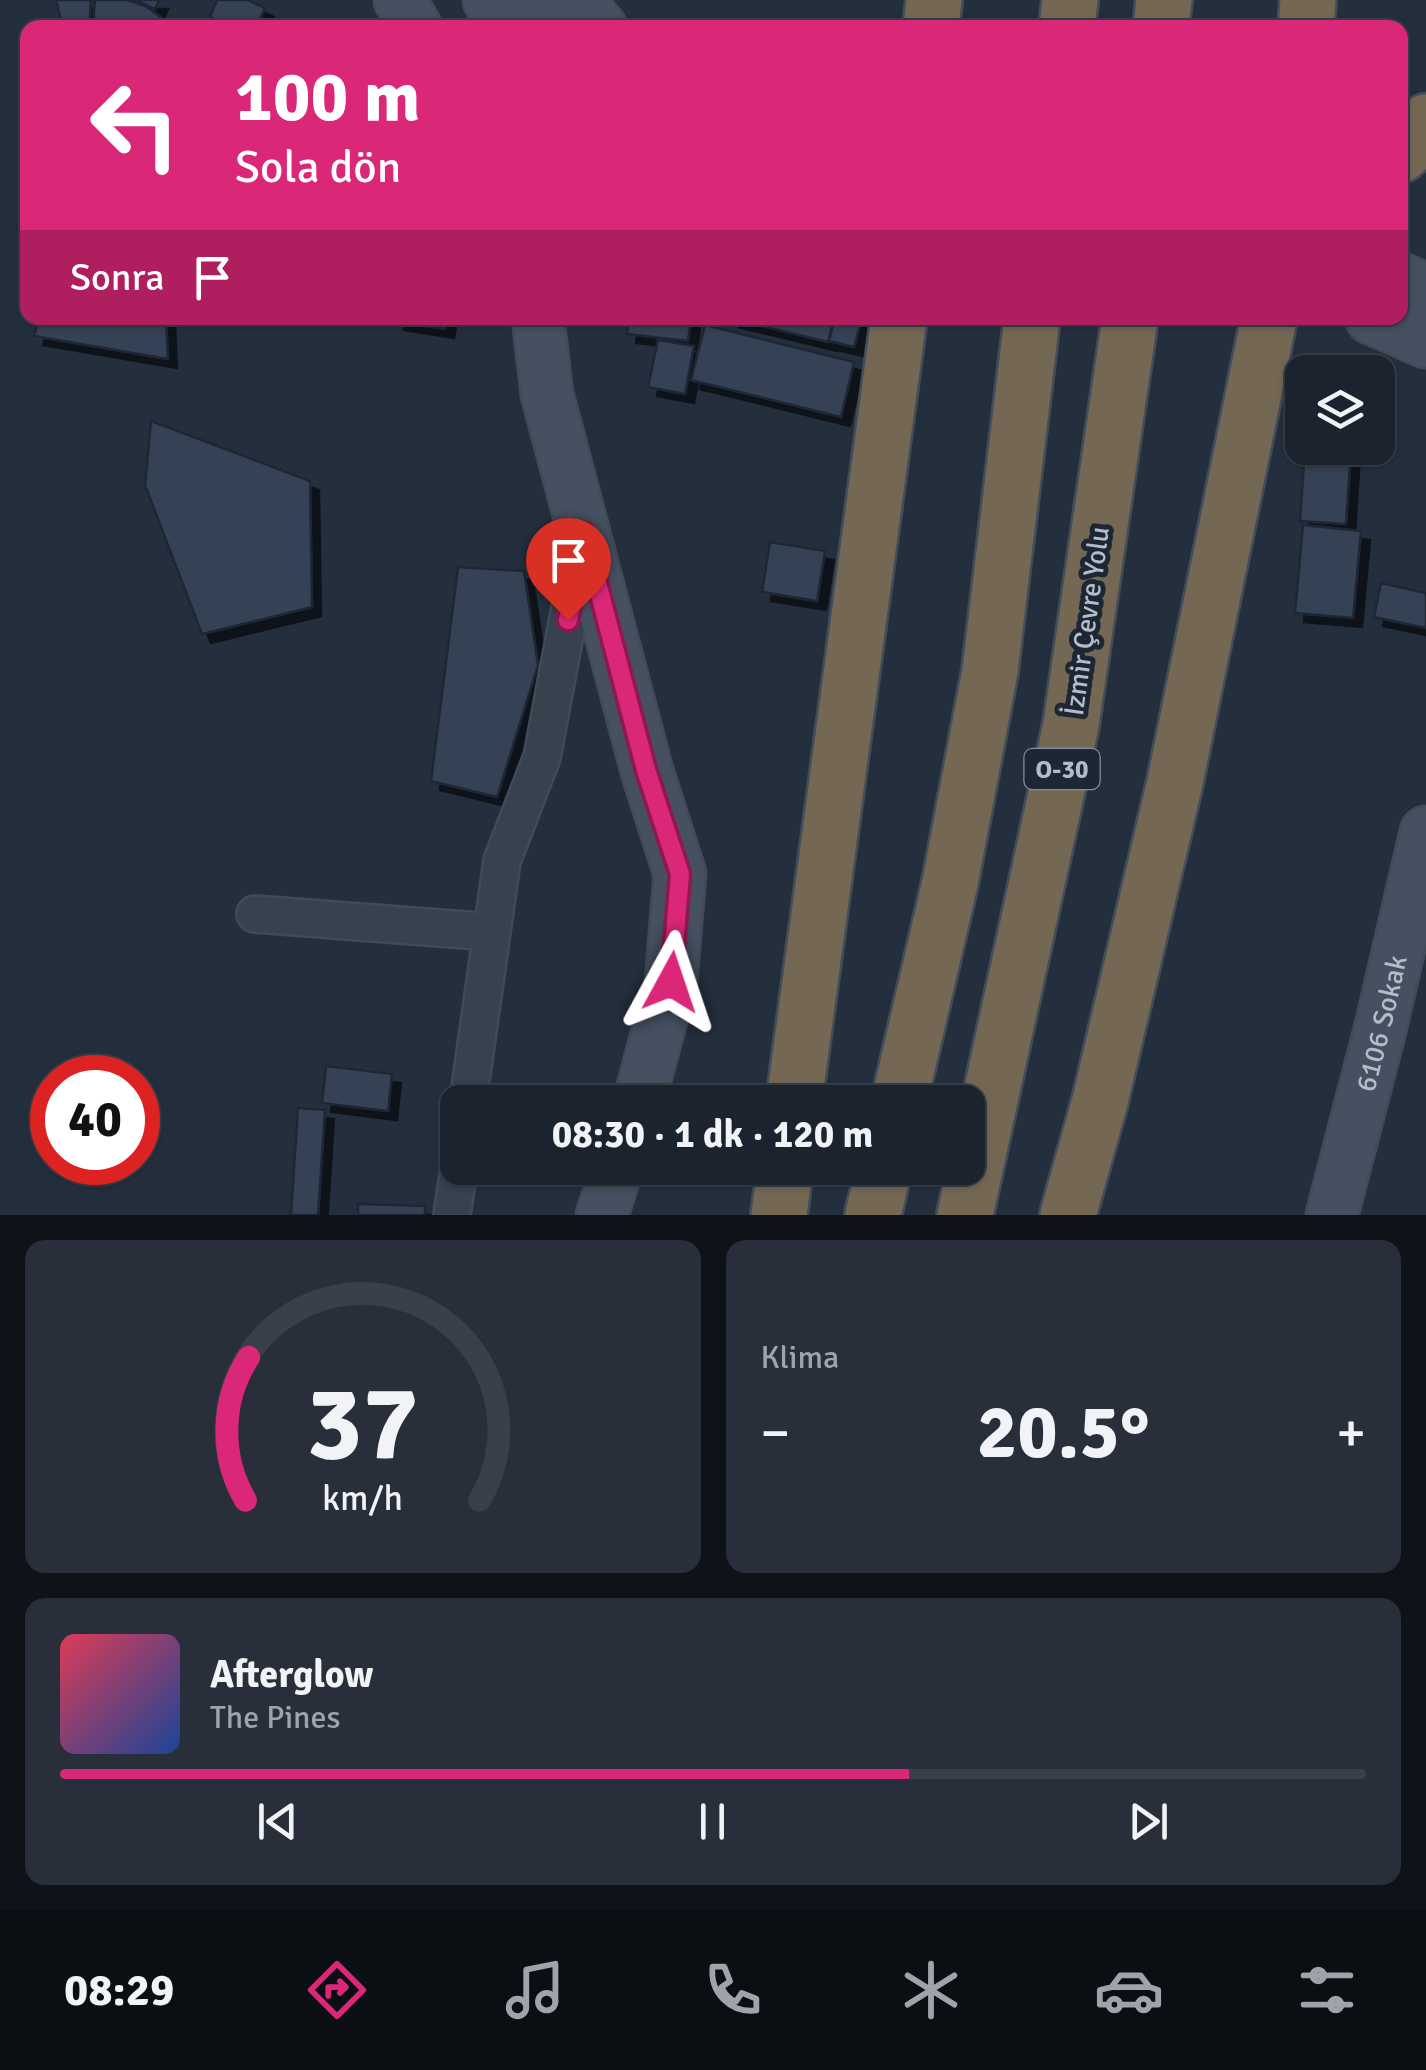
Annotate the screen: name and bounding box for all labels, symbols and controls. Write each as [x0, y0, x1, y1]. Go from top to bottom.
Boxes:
text: 100 m [235, 54, 420, 140]
icon: left [70, 60, 200, 190]
text: Sola dön [235, 140, 401, 195]
icon: arrive [185, 250, 240, 305]
text: Sonra [70, 254, 165, 301]
map controls [1285, 355, 1395, 465]
button: layers [1285, 355, 1395, 465]
pin [526, 518, 611, 621]
street label: İzmir Çevre Yolu [1057, 524, 1117, 718]
icon: arrive [541, 533, 596, 588]
road number: O-30 [1024, 749, 1100, 789]
position arrow [619, 930, 723, 1034]
street label: 6106 Sokak [1349, 952, 1415, 1095]
speed limit sign: 40 [30, 1055, 160, 1185]
text: 08:30 · 1 dk · 120 m [552, 1111, 873, 1158]
text: Klima [761, 1338, 839, 1377]
text: 37 [307, 1360, 419, 1488]
text: 20.5° [977, 1386, 1150, 1479]
text: − [761, 1399, 790, 1467]
text: + [1336, 1399, 1366, 1467]
text: km/h [322, 1476, 403, 1520]
text: Afterglow [210, 1651, 373, 1698]
text: The Pines [210, 1698, 341, 1737]
icon: previous [250, 1794, 305, 1849]
icon: pause [685, 1794, 740, 1849]
icon: next [1121, 1794, 1176, 1849]
icon: directions [302, 1955, 372, 2025]
icon: music [500, 1955, 570, 2025]
icon: phone [698, 1955, 768, 2025]
icon: climate [896, 1955, 966, 2025]
icon: car [1094, 1955, 1164, 2025]
icon: filters [1292, 1955, 1362, 2025]
text: 08:29 [64, 1963, 174, 2018]

